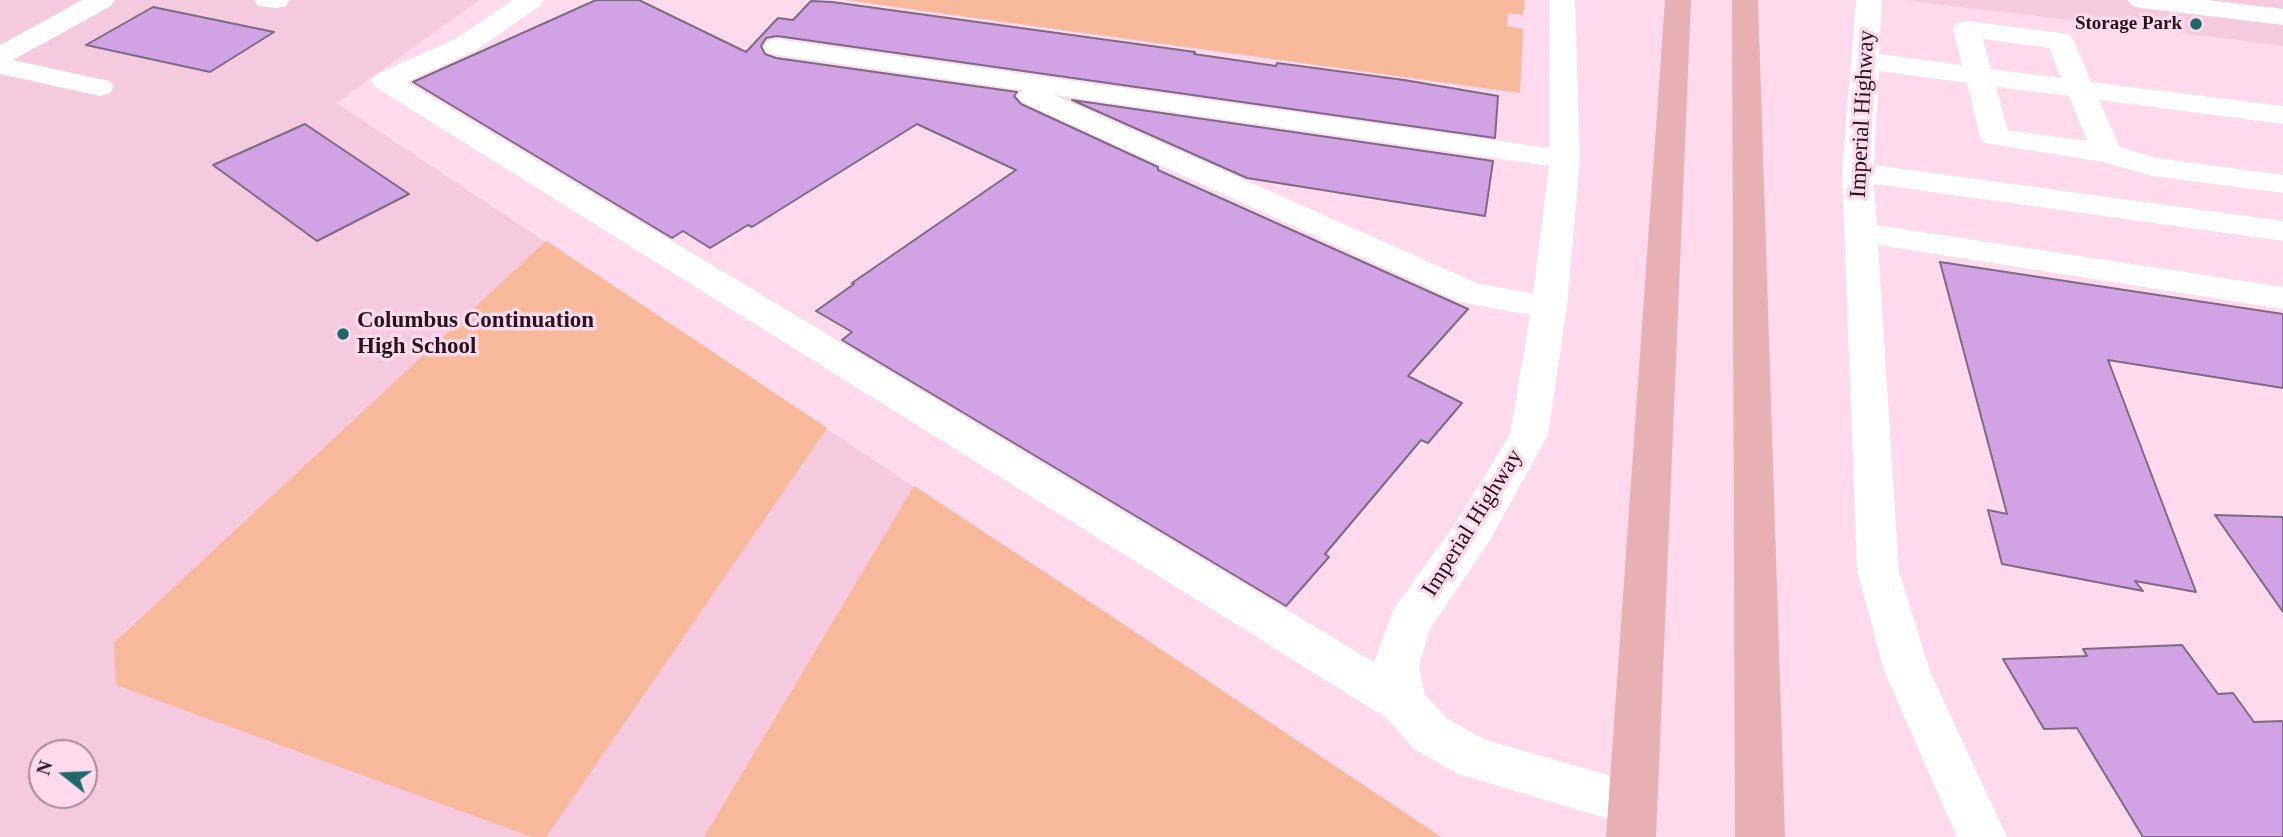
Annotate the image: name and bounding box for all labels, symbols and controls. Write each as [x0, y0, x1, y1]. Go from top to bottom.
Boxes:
place label: Storage Park [2075, 13, 2182, 35]
marker: Storage Park [2188, 16, 2204, 32]
street label: Imperial Highway [1845, 29, 1881, 199]
place label: Columbus Continuation High School [357, 307, 594, 361]
marker: Columbus Continuation High School [335, 326, 351, 342]
street label: Imperial Highway [1417, 444, 1529, 602]
north arrow [28, 739, 98, 809]
text: N [32, 758, 57, 778]

